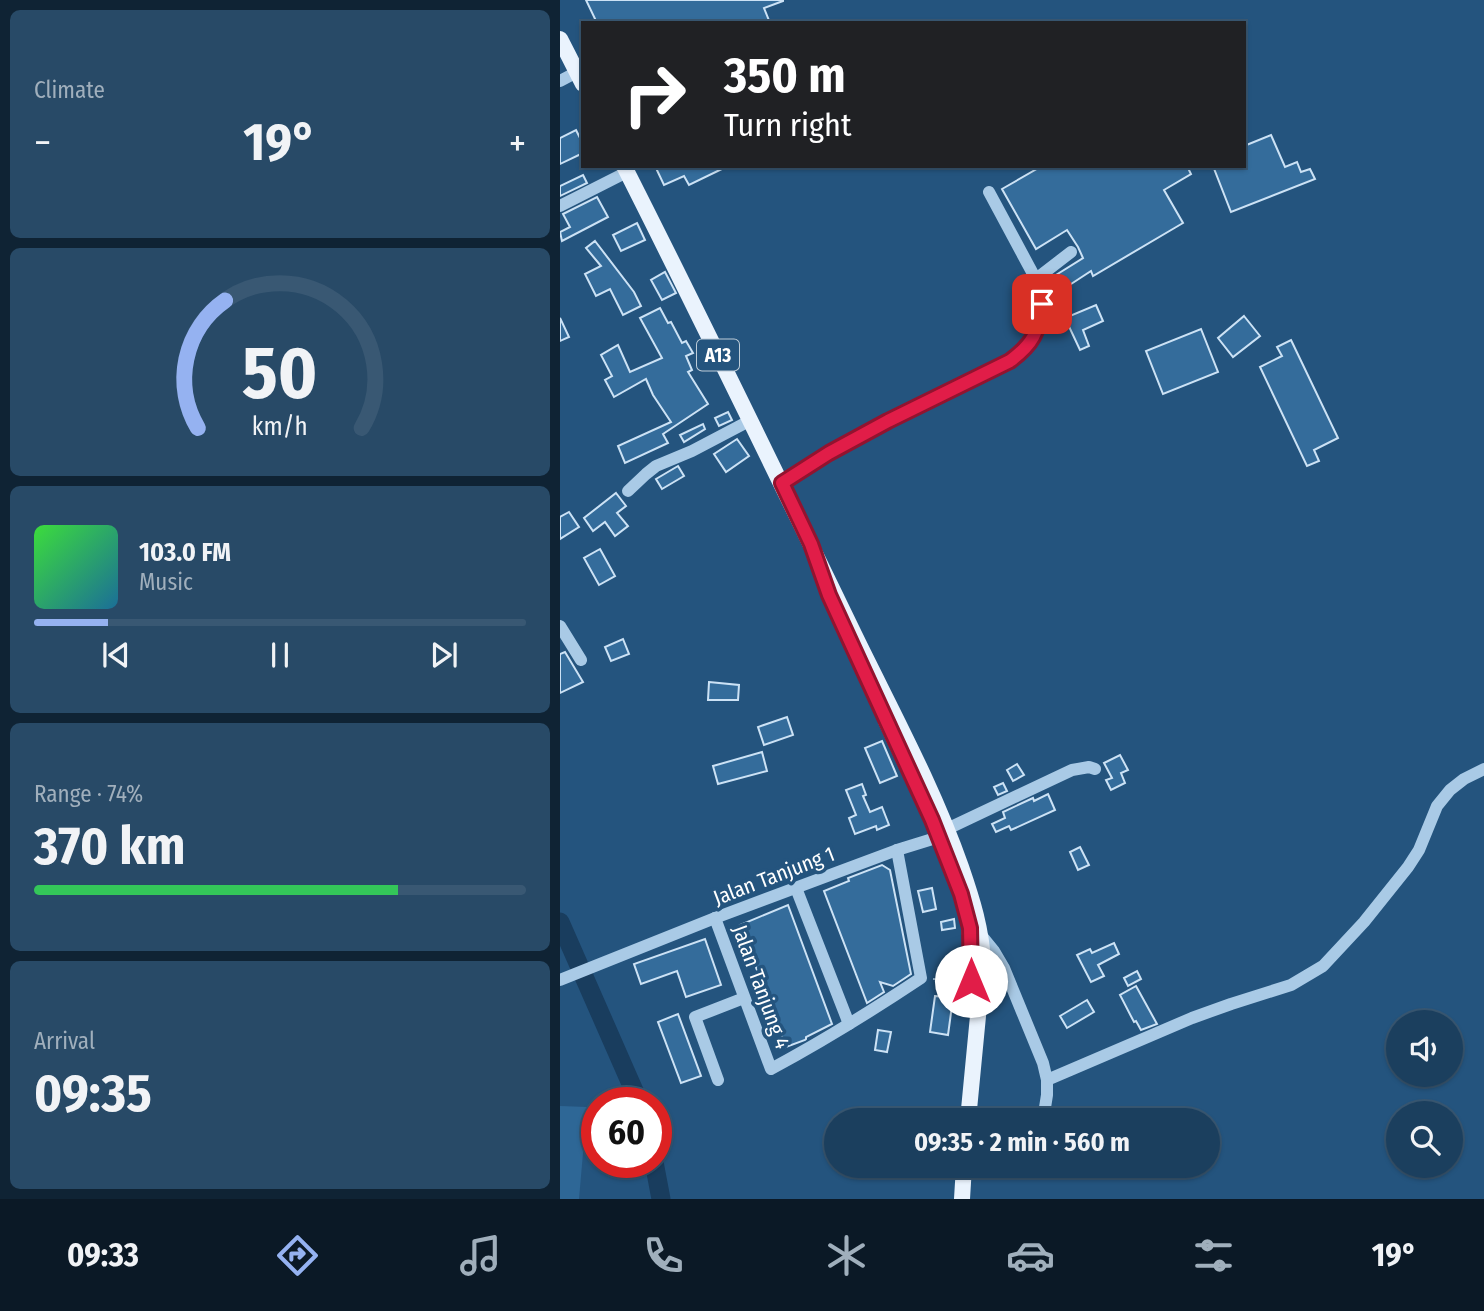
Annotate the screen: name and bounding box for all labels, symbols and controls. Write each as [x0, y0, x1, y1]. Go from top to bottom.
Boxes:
text: 350 m [724, 46, 846, 105]
icon: right [609, 49, 700, 140]
text: Climate [34, 76, 105, 104]
text: Turn right [724, 106, 851, 144]
text: 19° [243, 111, 317, 174]
text: − [34, 120, 51, 166]
text: + [509, 120, 526, 166]
pin [1012, 274, 1072, 334]
icon: arrive [1023, 285, 1061, 323]
text: 50 [242, 330, 318, 417]
road number: A13 [697, 340, 739, 370]
text: km/h [252, 411, 308, 441]
text: 103.0 FM [139, 537, 231, 568]
text: Music [139, 568, 193, 596]
icon: previous [97, 636, 135, 674]
icon: pause [261, 636, 299, 674]
icon: next [425, 636, 463, 674]
text: Range · 74% [34, 780, 143, 808]
text: 370 km [34, 815, 185, 878]
street label: Jalan Tanjung 1 [710, 841, 838, 911]
street label: Jalan Tanjung 4 [727, 922, 795, 1052]
position arrow [934, 944, 1008, 1018]
map controls [1386, 1010, 1463, 1178]
button: sound [1386, 1010, 1463, 1087]
text: Arrival [34, 1027, 95, 1055]
text: 09:35 [34, 1062, 152, 1125]
speed limit sign: 60 [581, 1087, 672, 1178]
button: search [1386, 1101, 1463, 1178]
text: 09:35 · 2 min · 560 m [914, 1127, 1130, 1158]
icon: directions [273, 1231, 322, 1280]
icon: music [456, 1231, 505, 1280]
icon: phone [639, 1231, 688, 1280]
icon: climate [822, 1231, 871, 1280]
icon: car [1006, 1231, 1055, 1280]
icon: filters [1189, 1231, 1238, 1280]
text: 09:33 [67, 1236, 139, 1274]
text: 19° [1372, 1236, 1417, 1274]

